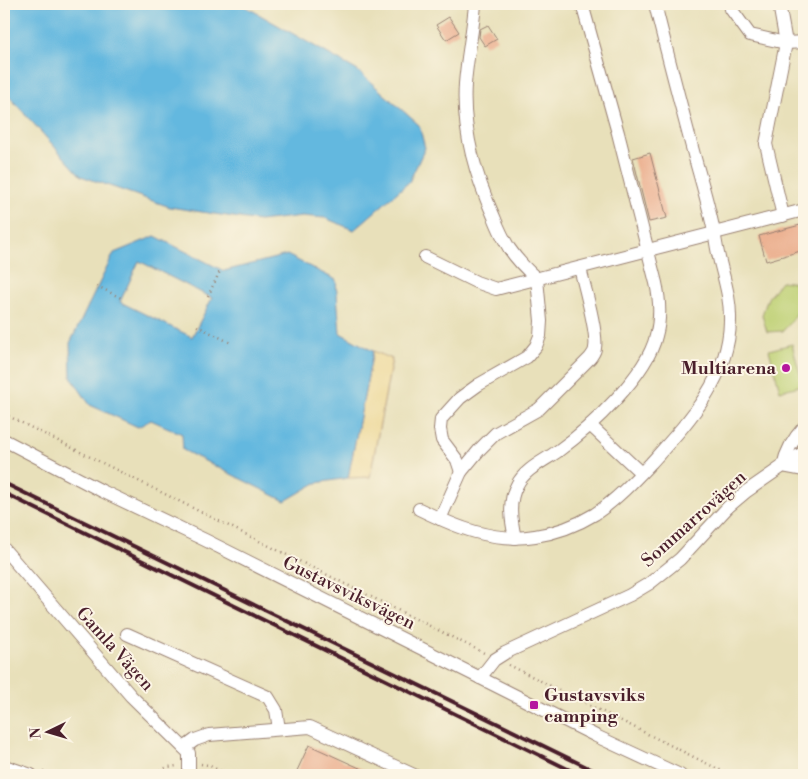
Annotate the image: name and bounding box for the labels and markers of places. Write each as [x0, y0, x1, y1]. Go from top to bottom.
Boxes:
place label: Multiarena [681, 357, 776, 380]
marker: Multiarena [780, 362, 792, 374]
place label: Gustavsviks camping [544, 684, 645, 728]
marker: Gustavsviks camping [528, 699, 540, 711]

